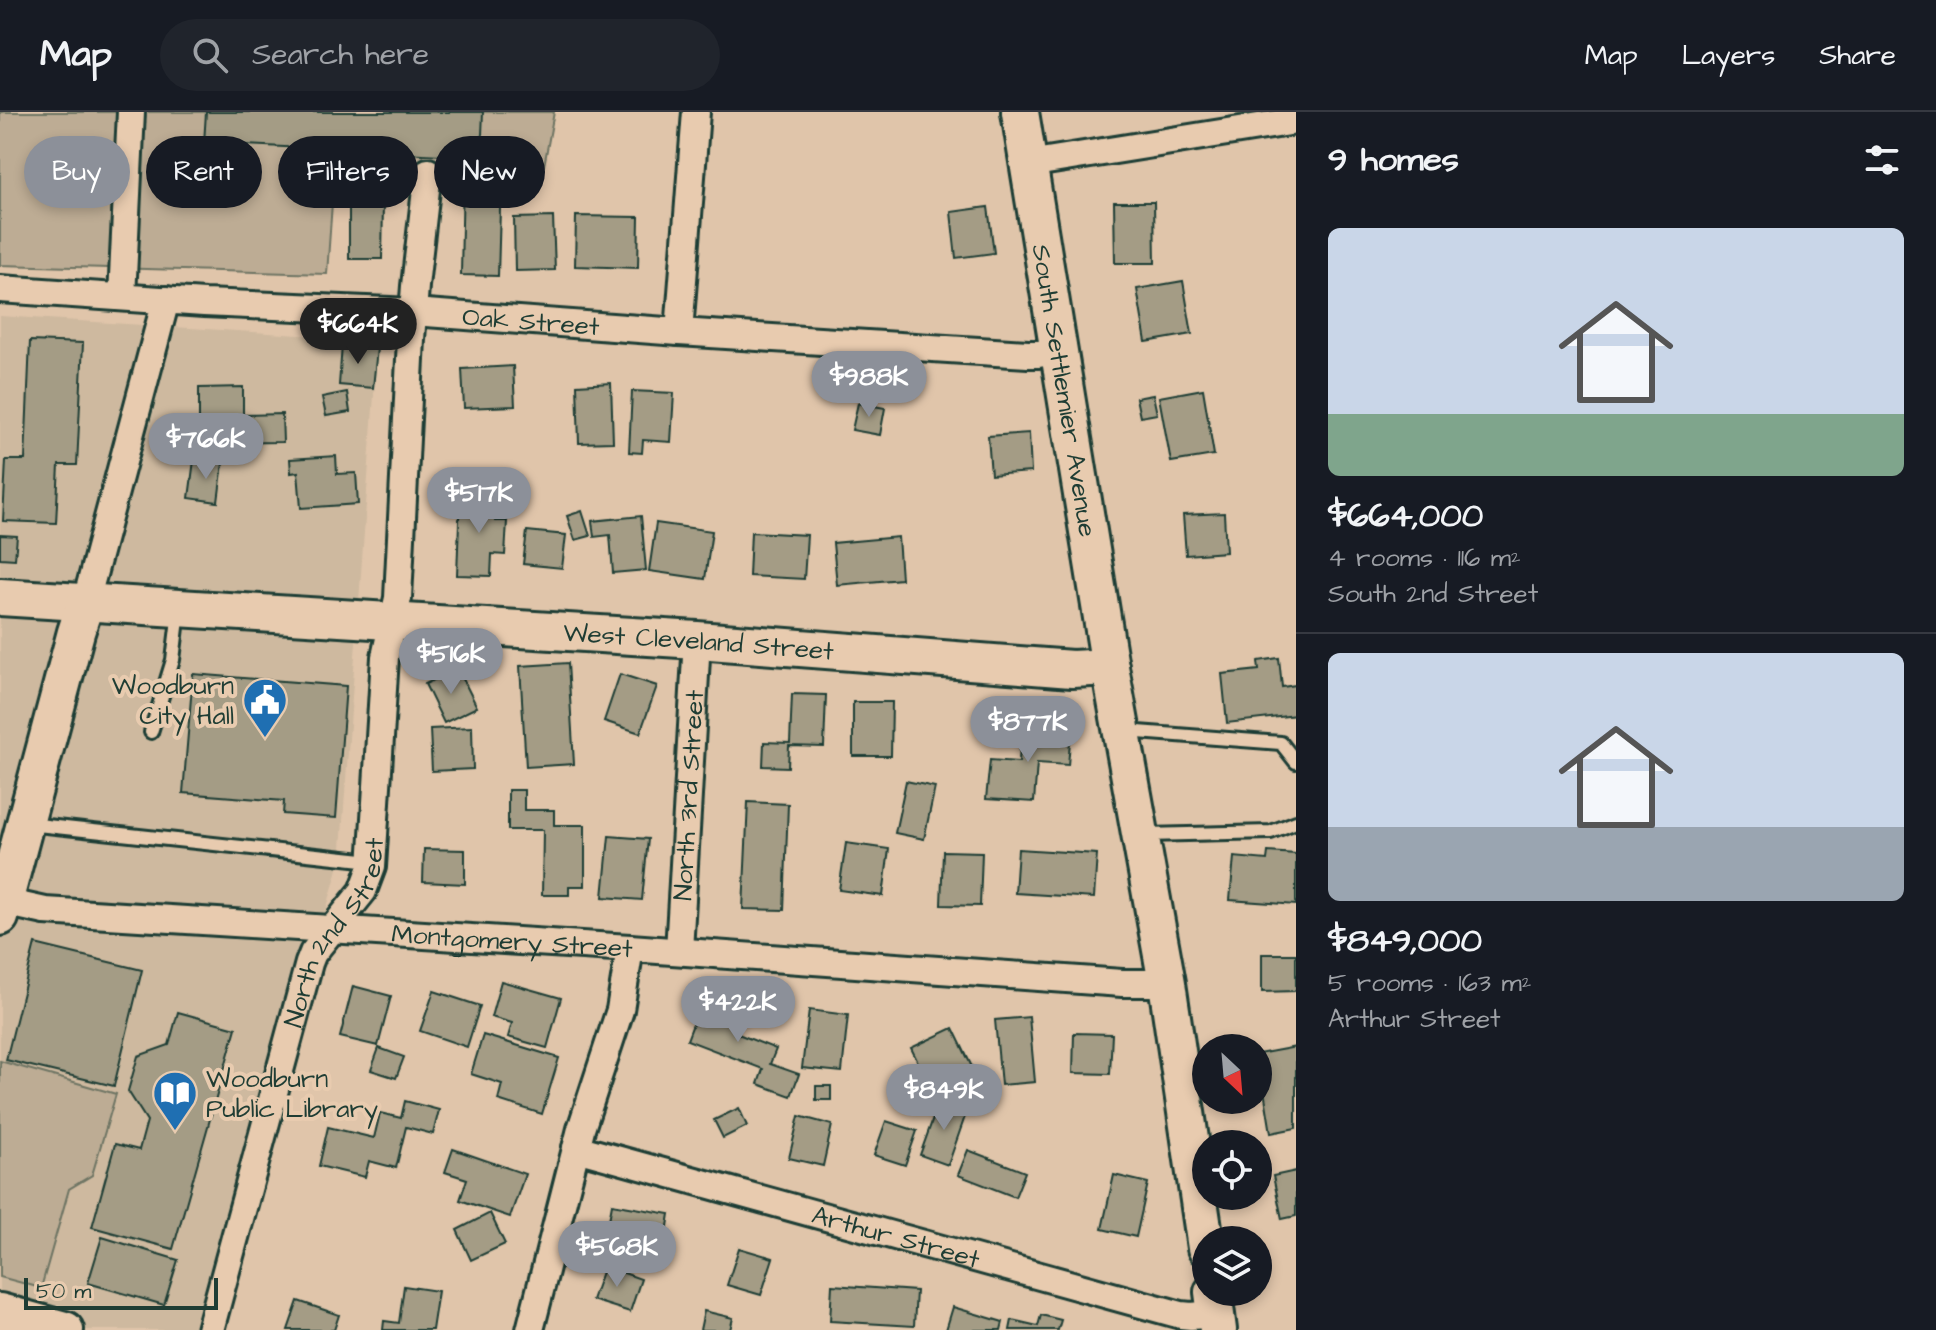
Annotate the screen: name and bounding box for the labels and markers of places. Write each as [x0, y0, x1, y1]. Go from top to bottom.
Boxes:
pin: $664K [302, 298, 414, 366]
pin: $988K [813, 351, 925, 419]
pin: $766K [150, 413, 262, 481]
pin: $517K [423, 467, 535, 535]
pin: $516K [395, 628, 507, 696]
place label: Woodburn City Hall [112, 668, 234, 736]
public building icon: Woodburn City Hall [241, 676, 289, 739]
pin: $877K [972, 696, 1084, 764]
pin: $422K [682, 976, 794, 1044]
place label: Woodburn Public Library [206, 1061, 378, 1129]
pin: $849K [888, 1064, 1000, 1132]
library icon: Woodburn Public Library [151, 1069, 199, 1132]
pin: $568K [561, 1221, 673, 1289]

